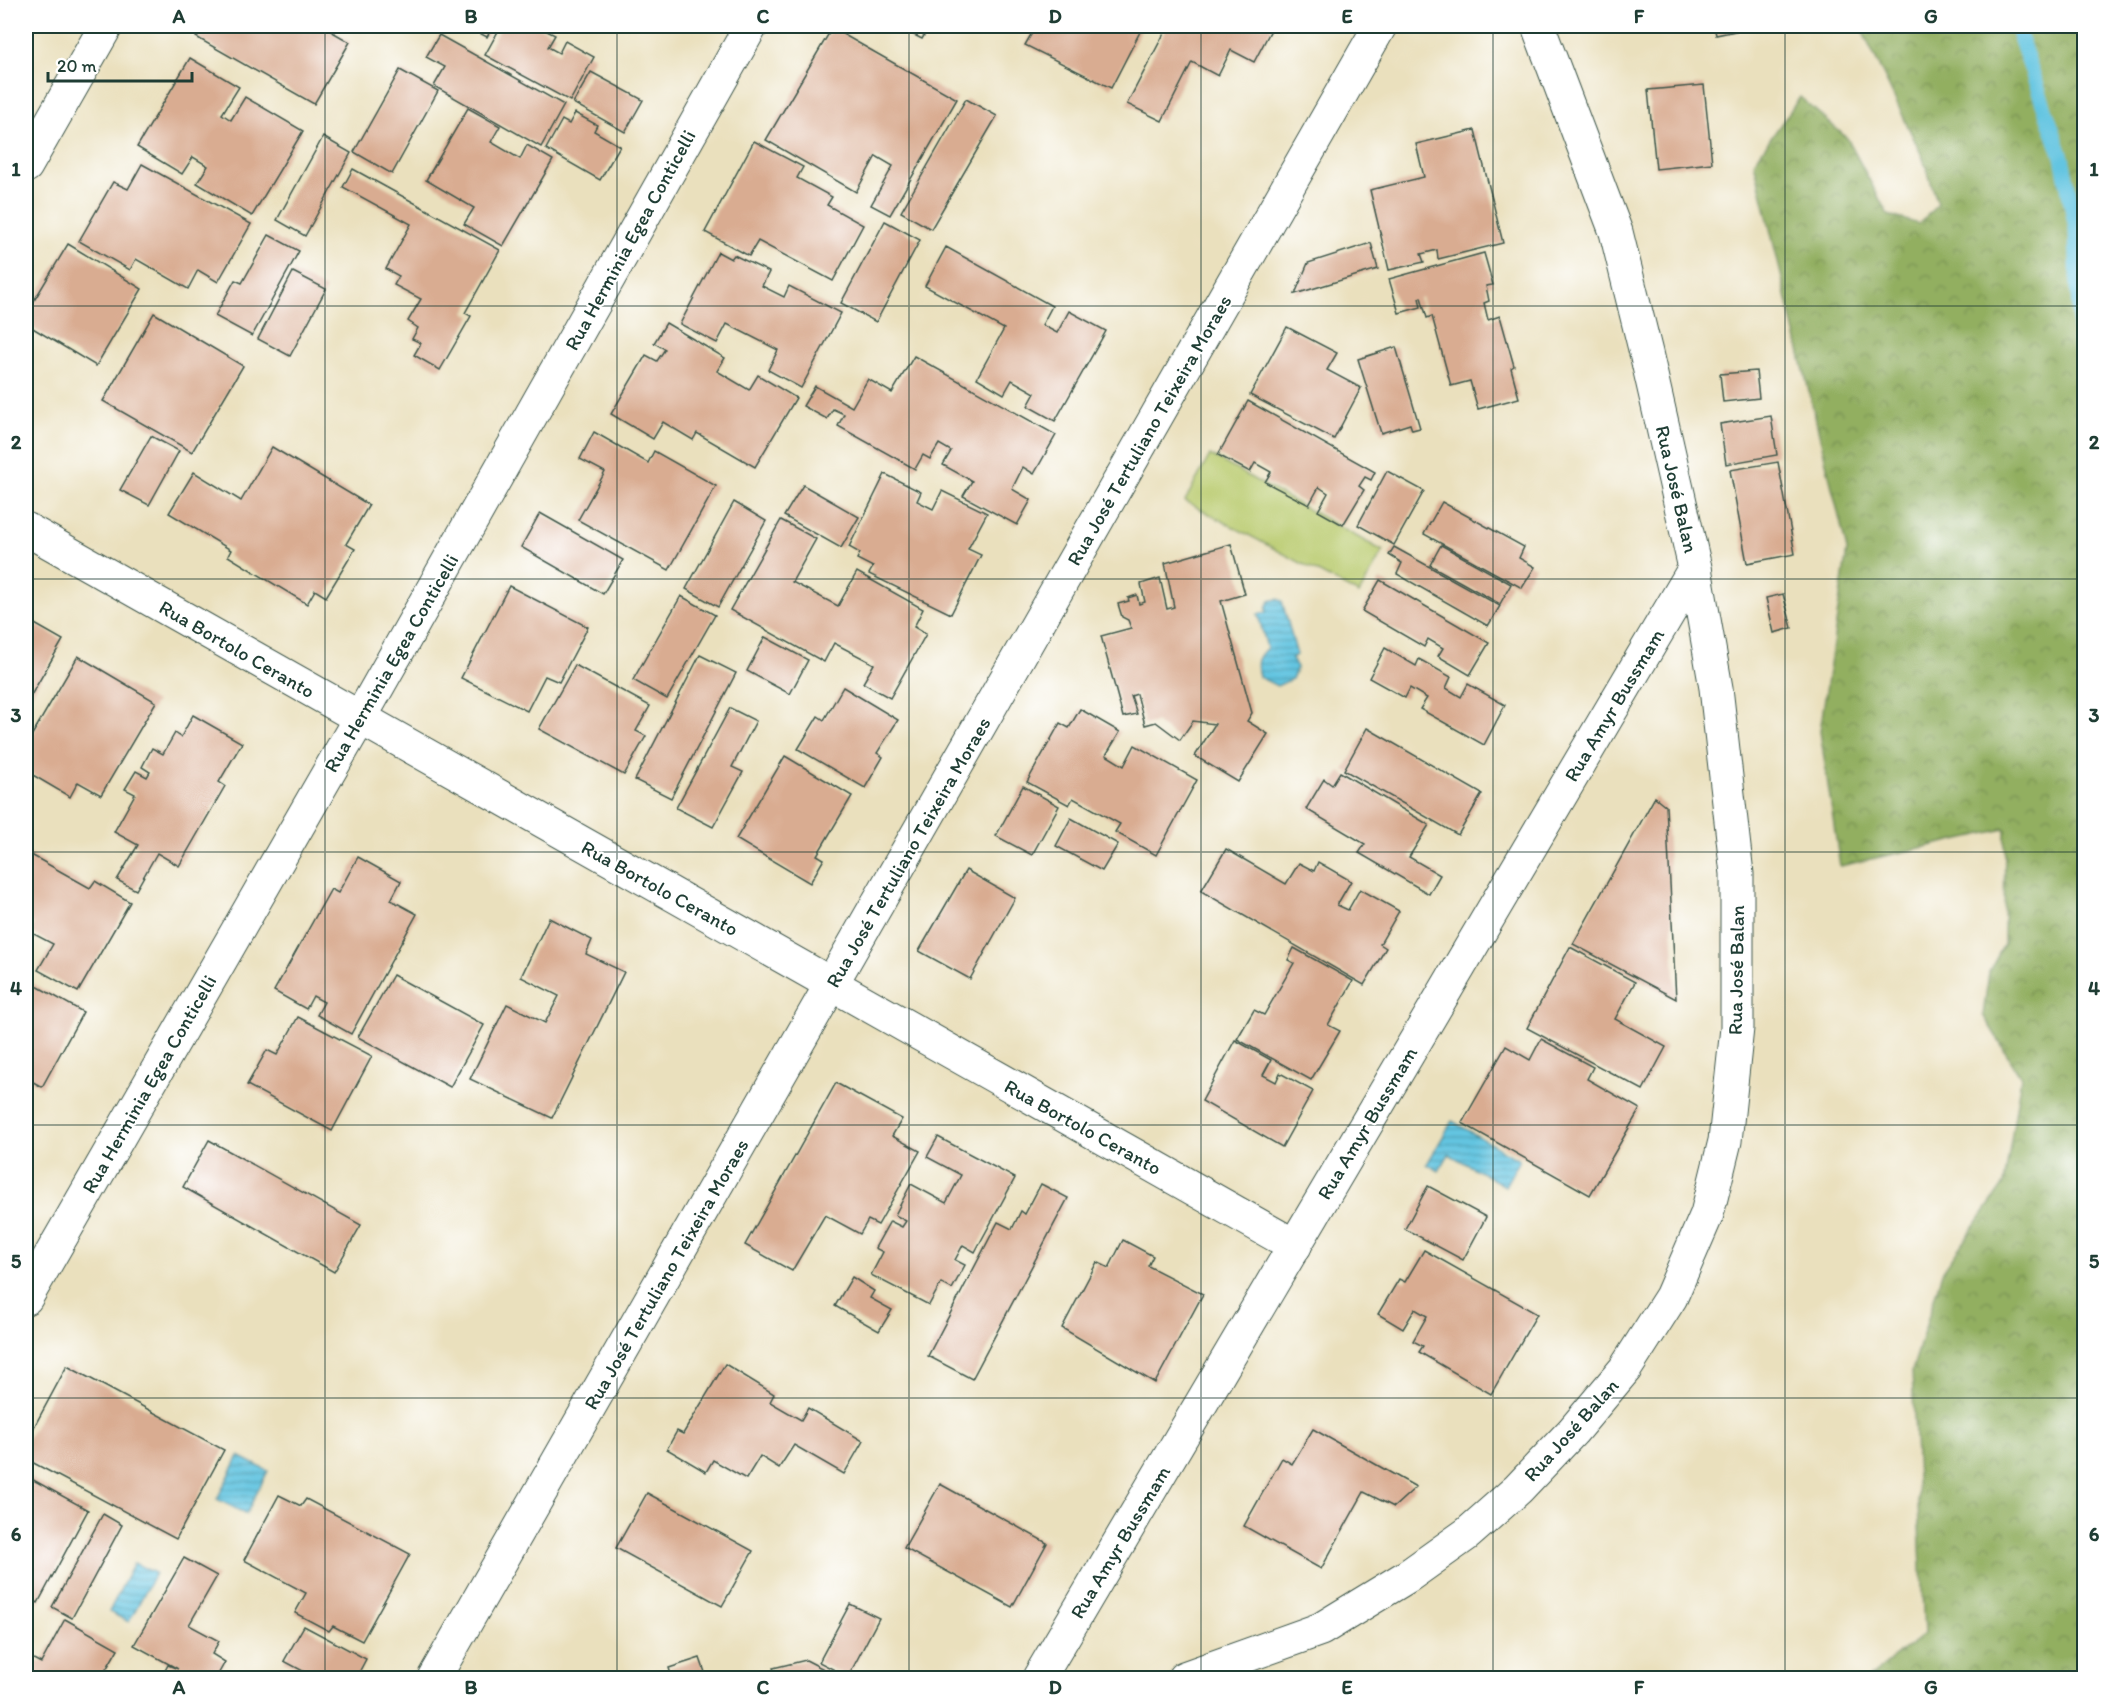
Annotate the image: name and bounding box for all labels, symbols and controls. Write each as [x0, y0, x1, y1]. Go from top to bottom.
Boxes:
text: A [172, 4, 186, 28]
text: B [465, 4, 478, 28]
text: C [757, 4, 770, 28]
text: D [1048, 4, 1062, 28]
text: E [1341, 4, 1353, 28]
text: F [1634, 4, 1645, 28]
text: G [1924, 4, 1938, 28]
scale bar [48, 45, 192, 83]
text: 20 m [57, 55, 97, 77]
street label: Rua Herminia Egea Conticelli [559, 126, 701, 354]
text: 1 [11, 157, 21, 181]
text: 1 [2089, 157, 2099, 181]
street label: Rua José Tertuliano Teixeira Moraes [1061, 290, 1237, 570]
street label: Rua José Balan [1651, 423, 1703, 555]
text: 2 [11, 430, 22, 454]
text: 2 [2089, 430, 2100, 454]
street label: Rua Herminia Egea Conticelli [319, 550, 463, 776]
street label: Rua Bortolo Ceranto [155, 595, 319, 703]
street label: Rua Amyr Bussmam [1559, 624, 1669, 786]
text: 3 [11, 703, 22, 727]
text: 3 [2089, 703, 2100, 727]
street label: Rua José Tertuliano Teixeira Moraes [820, 712, 996, 992]
street label: Rua Bortolo Ceranto [577, 835, 743, 941]
street label: Rua José Balan [1723, 905, 1749, 1035]
street label: Rua Herminia Egea Conticelli [77, 971, 221, 1197]
text: 4 [10, 976, 22, 1000]
text: 4 [2088, 976, 2100, 1000]
street label: Rua Amyr Bussmam [1312, 1042, 1422, 1204]
street label: Rua Bortolo Ceranto [1000, 1074, 1166, 1180]
street label: Rua José Tertuliano Teixeira Moraes [578, 1134, 754, 1414]
text: 5 [11, 1249, 22, 1273]
text: 5 [2089, 1249, 2100, 1273]
street label: Rua José Balan [1519, 1374, 1623, 1486]
street label: Rua Amyr Bussmam [1065, 1461, 1175, 1623]
text: 6 [11, 1522, 22, 1546]
text: 6 [2089, 1522, 2100, 1546]
text: A [172, 1675, 186, 1699]
text: B [465, 1675, 478, 1699]
text: C [757, 1675, 770, 1699]
text: D [1048, 1675, 1062, 1699]
text: E [1341, 1675, 1353, 1699]
text: F [1634, 1675, 1645, 1699]
text: G [1924, 1675, 1938, 1699]

